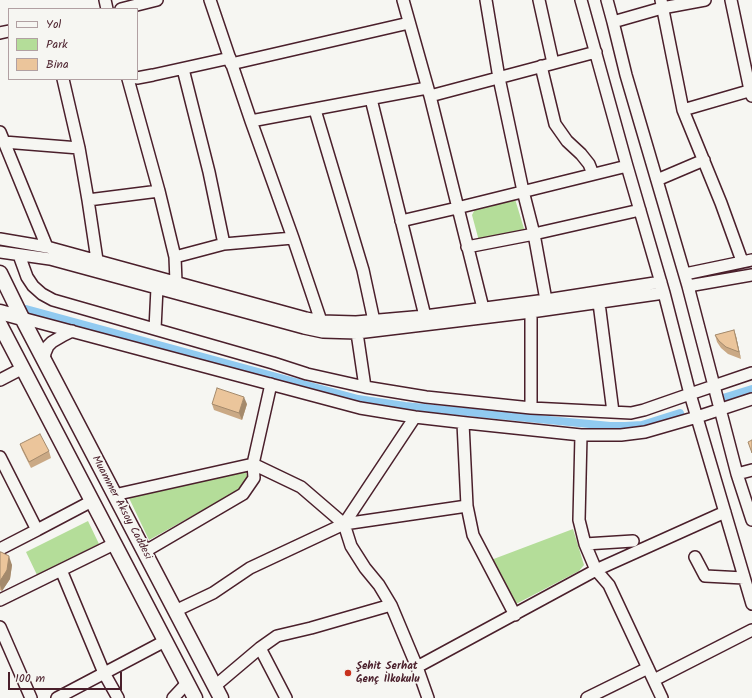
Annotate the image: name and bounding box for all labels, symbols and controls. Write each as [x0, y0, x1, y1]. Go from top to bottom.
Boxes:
legend [8, 8, 138, 80]
text: Yol [46, 15, 61, 34]
text: Park [46, 35, 68, 54]
text: Bina [46, 55, 69, 74]
street label: Muammer Aksoy Caddesi [88, 454, 154, 562]
place label: Şehit Serhat Genç İlkokulu [356, 660, 419, 686]
scale bar [10, 664, 124, 690]
marker: Şehit Serhat Genç İlkokulu [343, 668, 353, 678]
text: 100 m [15, 669, 45, 688]

